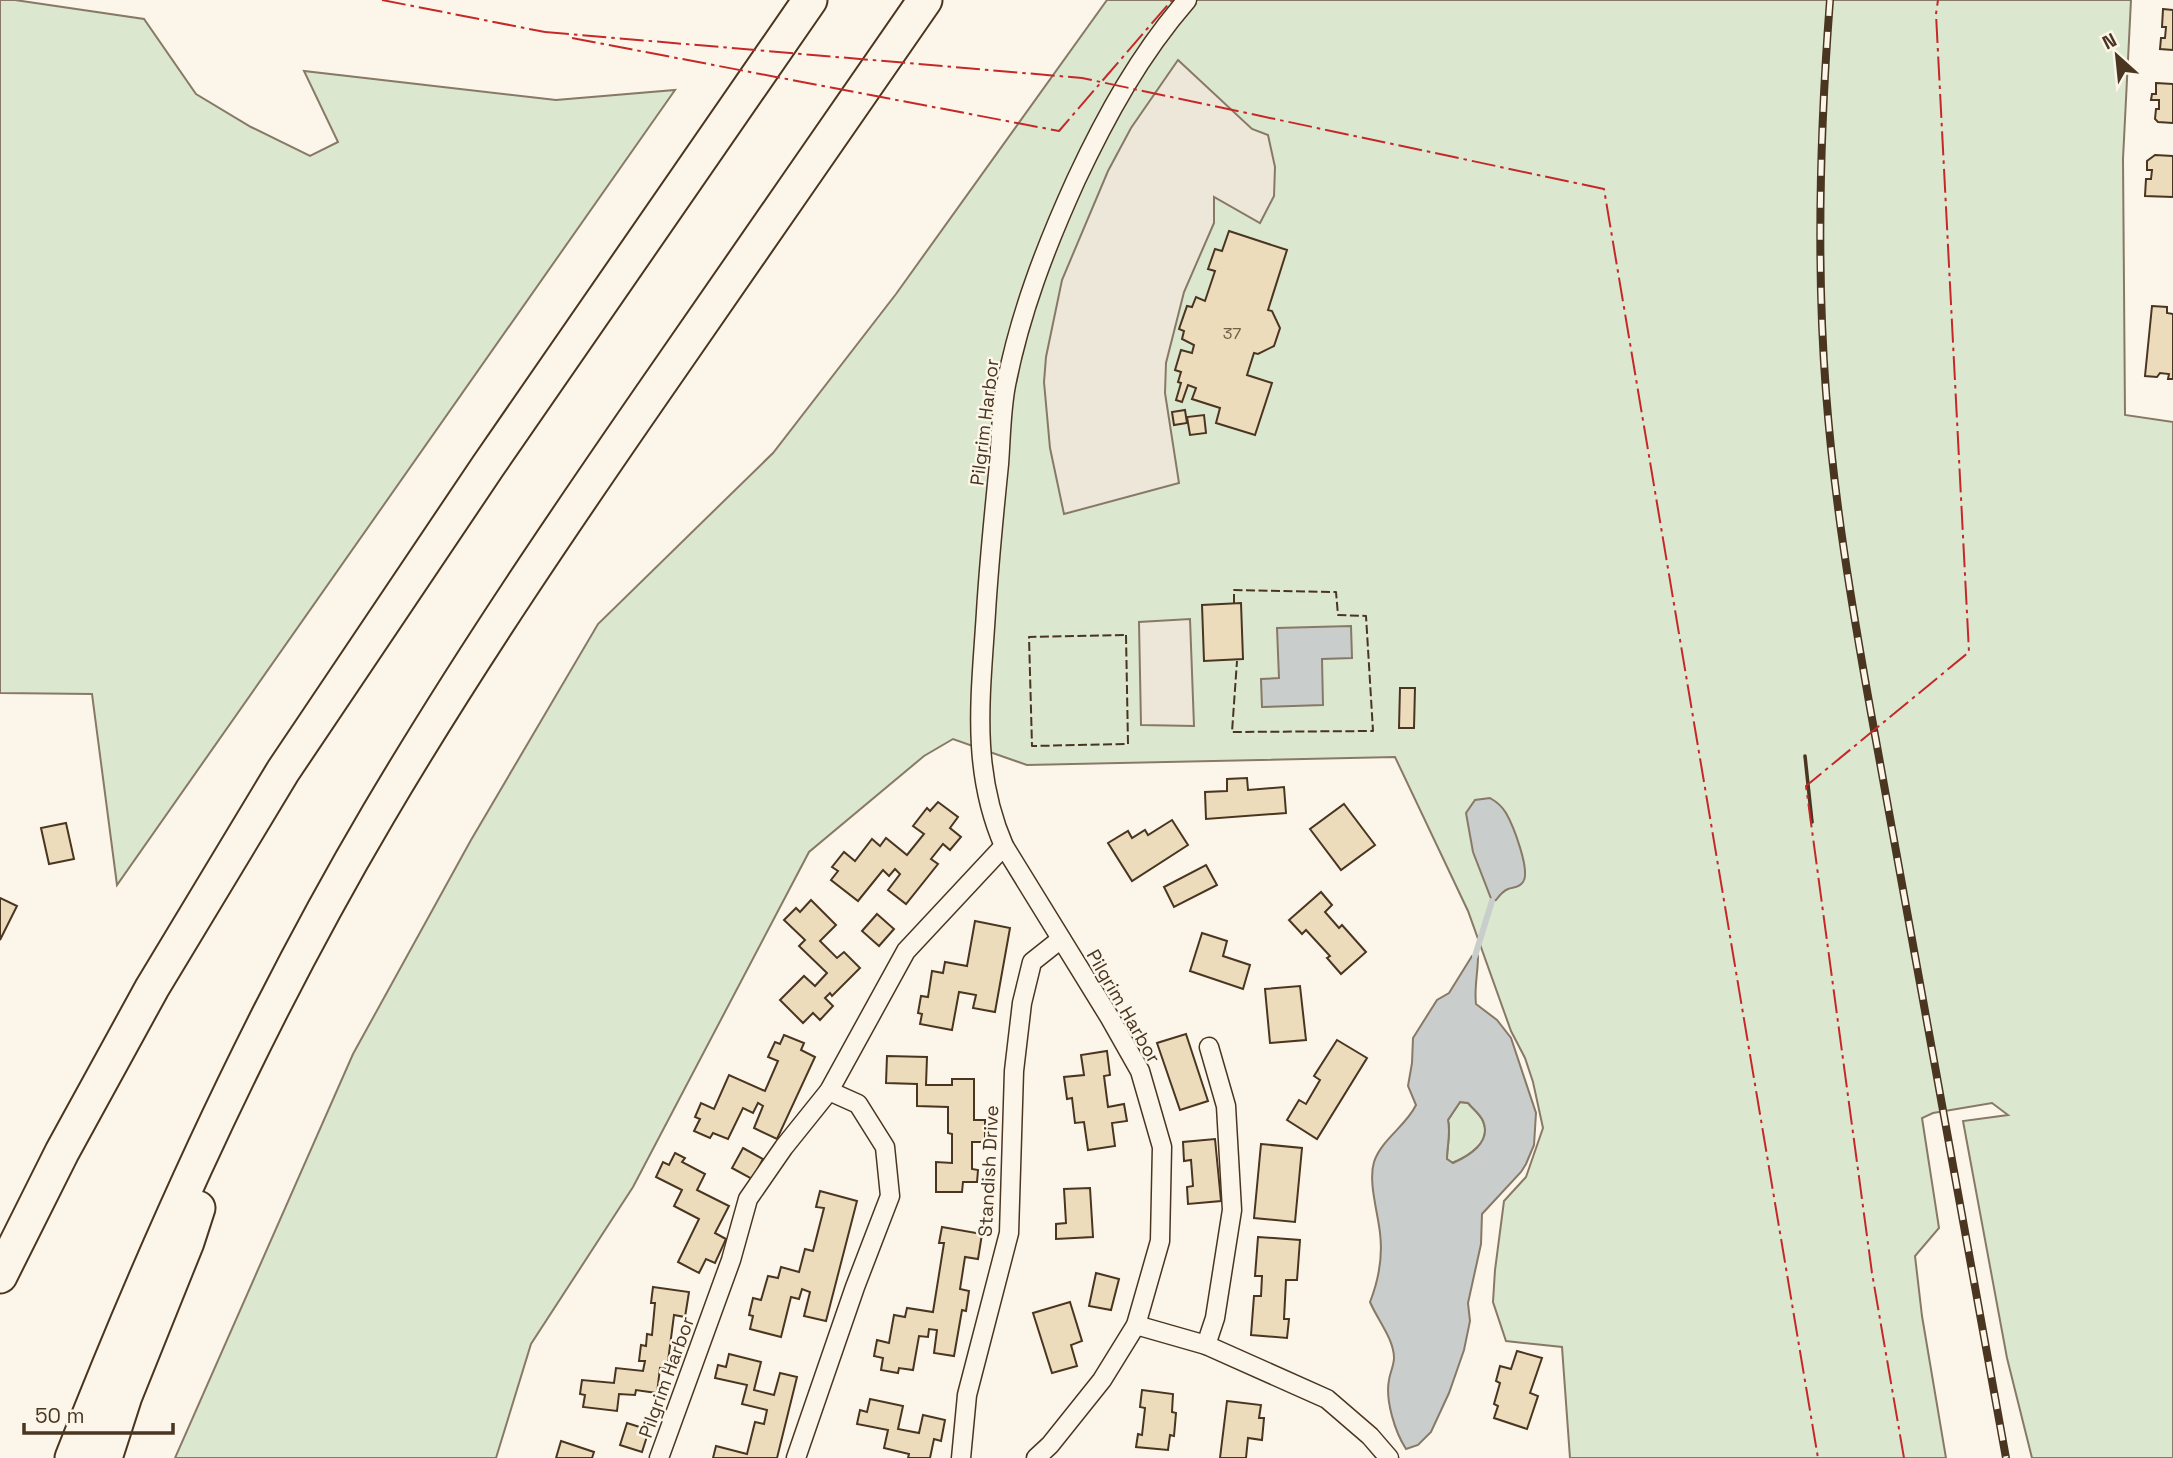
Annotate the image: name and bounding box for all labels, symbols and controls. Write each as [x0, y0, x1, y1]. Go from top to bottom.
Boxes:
north arrow [2082, 21, 2152, 91]
text: N [2098, 27, 2121, 55]
house number: 37 [1223, 323, 1241, 344]
street label: Pilgrim Harbor [964, 357, 1005, 487]
street label: Pilgrim Harbor [1081, 945, 1166, 1068]
street label: Standish Drive [973, 1105, 1004, 1238]
street label: Pilgrim Harbor [633, 1313, 700, 1441]
scale bar [24, 1392, 173, 1436]
text: 50 m [35, 1402, 85, 1429]

